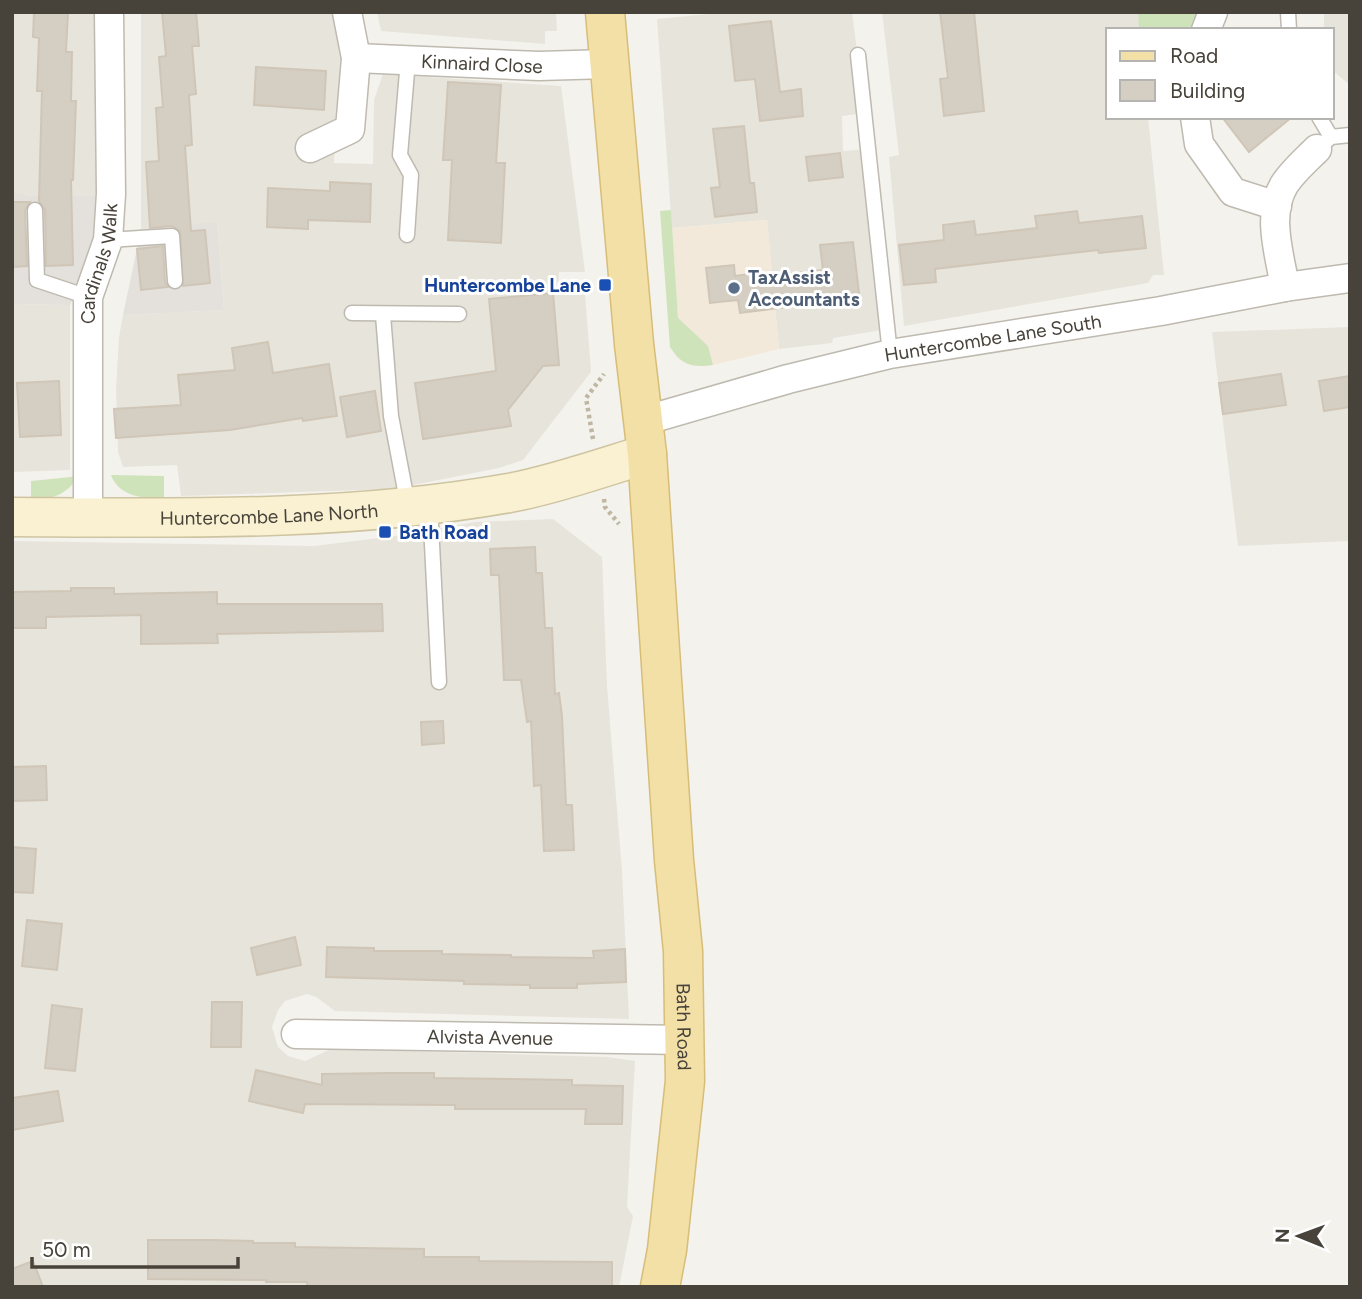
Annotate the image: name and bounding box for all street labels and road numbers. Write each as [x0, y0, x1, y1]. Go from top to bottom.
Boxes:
street label: Kinnaird Close [421, 50, 543, 78]
street label: Cardinals Walk [77, 202, 122, 324]
street label: Huntercombe Lane South [883, 310, 1103, 367]
street label: Huntercombe Lane North [160, 499, 379, 530]
street label: Bath Road [671, 983, 696, 1071]
street label: Alvista Avenue [427, 1025, 553, 1050]

